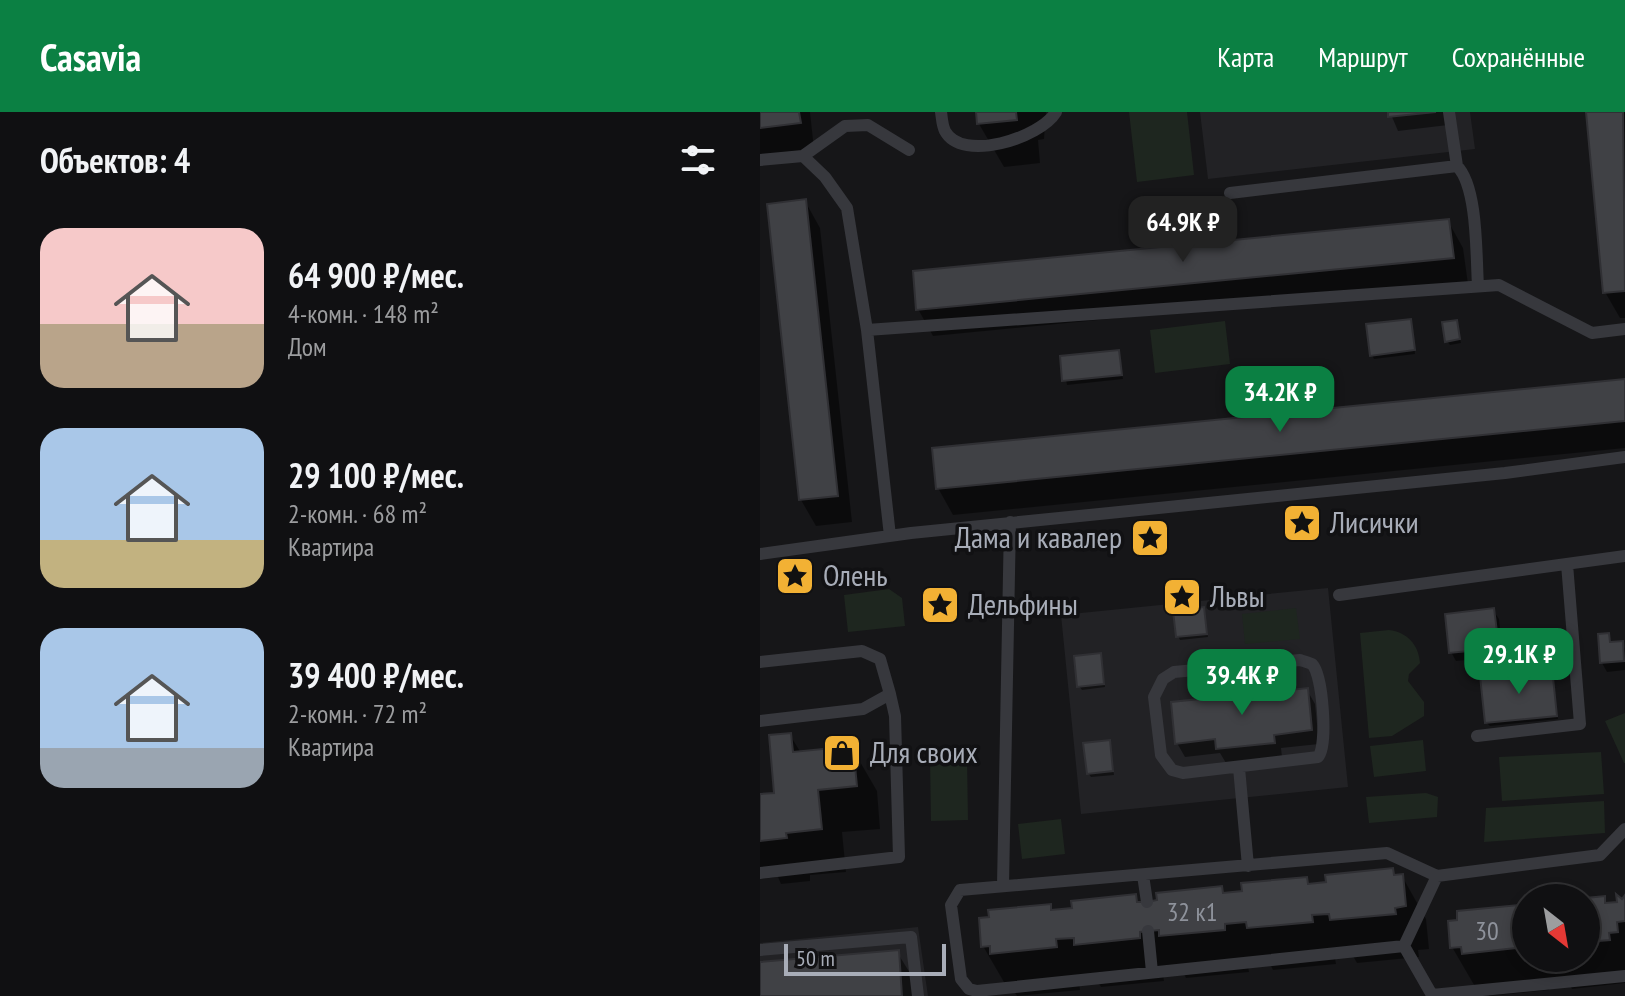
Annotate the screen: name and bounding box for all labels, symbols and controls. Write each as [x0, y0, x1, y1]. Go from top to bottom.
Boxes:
text: Casavia [40, 32, 141, 81]
text: Карта [1217, 38, 1274, 75]
text: Маршрут [1318, 38, 1408, 75]
text: Сохранённые [1452, 38, 1585, 75]
text: Объектов: 4 [40, 138, 190, 182]
icon: filters [676, 138, 720, 182]
pin: 64.9K ₽ [1109, 196, 1257, 264]
text: 64.9K ₽ [1146, 205, 1220, 238]
text: 64 900 ₽/мес. [288, 253, 464, 297]
icon: home [104, 260, 200, 356]
text: 4-комн. · 148 m² [288, 297, 439, 330]
text: Дом [288, 330, 326, 363]
pin: 34.2K ₽ [1206, 366, 1354, 434]
text: 34.2K ₽ [1243, 375, 1317, 408]
text: 29 100 ₽/мес. [288, 453, 464, 497]
icon: home [104, 460, 200, 556]
text: 2-комн. · 68 m² [288, 497, 427, 530]
place icon: Лисички [1281, 502, 1323, 544]
place label: Лисички [1329, 502, 1419, 541]
place label: Дама и кавалер [955, 517, 1122, 556]
place icon: Дама и кавалер [1129, 517, 1171, 559]
text: Квартира [288, 530, 374, 563]
place icon: Олень [774, 555, 816, 597]
place label: Олень [823, 555, 888, 594]
place icon: Львы [1161, 576, 1203, 618]
place label: Львы [1209, 576, 1265, 615]
place icon: Дельфины [919, 584, 961, 626]
place label: Дельфины [968, 584, 1078, 623]
pin: 29.1K ₽ [1445, 628, 1593, 696]
text: 29.1K ₽ [1482, 637, 1556, 670]
pin: 39.4K ₽ [1168, 649, 1316, 717]
text: 39 400 ₽/мес. [288, 653, 464, 697]
text: 39.4K ₽ [1205, 658, 1279, 691]
icon: home [104, 660, 200, 756]
text: 2-комн. · 72 m² [288, 697, 427, 730]
text: Квартира [288, 730, 374, 763]
shop icon: Для своих [821, 732, 863, 774]
place label: Для своих [870, 732, 978, 771]
north arrow [1512, 884, 1600, 972]
map controls [1512, 884, 1600, 972]
house number: 32 к1 [1167, 895, 1217, 928]
house number: 30 [1475, 914, 1499, 947]
scale bar [784, 940, 946, 976]
text: 50 m [796, 944, 835, 972]

